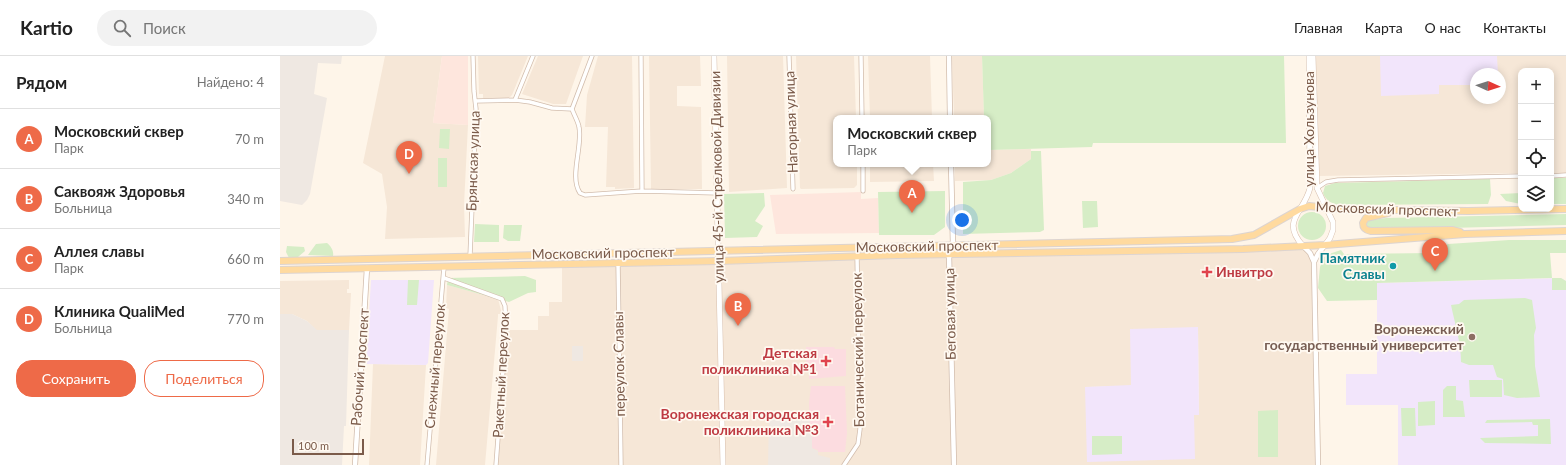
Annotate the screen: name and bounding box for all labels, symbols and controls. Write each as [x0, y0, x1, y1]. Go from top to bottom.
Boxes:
search box [97, 10, 377, 46]
text: Kartio [20, 16, 73, 39]
icon: search [111, 17, 133, 39]
text: Поиск [143, 19, 186, 37]
text: Главная [1294, 19, 1343, 36]
text: Карта [1365, 19, 1403, 36]
text: О нас [1425, 19, 1461, 36]
text: Контакты [1483, 19, 1546, 36]
north arrow [1470, 68, 1506, 104]
map controls [1518, 68, 1554, 212]
button: + [1518, 68, 1554, 104]
street label: улица 45-й Стрелковой Дивизии [706, 71, 727, 283]
street label: Нагорная улица [780, 71, 801, 173]
street label: улица Хользунова [1300, 71, 1317, 187]
text: Рядом [16, 72, 67, 93]
text: Найдено: 4 [197, 74, 264, 90]
button: − [1518, 104, 1554, 140]
street label: Брянская улица [462, 110, 483, 212]
popup [833, 115, 991, 167]
text: Московский сквер [54, 122, 184, 140]
text: Московский сквер [847, 124, 977, 142]
text: A [24, 131, 34, 147]
text: 70 m [235, 131, 264, 147]
text: Парк [54, 140, 84, 156]
button: locate [1518, 140, 1554, 176]
pin: D [396, 141, 422, 174]
text: Парк [847, 142, 877, 158]
button: layers [1518, 176, 1554, 212]
pin: A [899, 180, 925, 213]
text: Саквояж Здоровья [54, 182, 185, 200]
text: B [25, 191, 33, 207]
text: 340 m [227, 191, 264, 207]
street label: Московский проспект [1315, 198, 1459, 219]
text: Больница [54, 200, 112, 216]
your location [952, 210, 972, 230]
street label: Московский проспект [855, 236, 999, 255]
pin: C [1422, 238, 1448, 271]
text: Аллея славы [54, 242, 144, 260]
street label: Московский проспект [531, 243, 675, 262]
place label: Памятник Славы [1320, 249, 1385, 282]
text: C [25, 251, 33, 267]
text: 660 m [227, 251, 264, 267]
text: Парк [54, 260, 84, 276]
marker: Памятник Славы [1388, 261, 1398, 271]
place label: Инвитро [1216, 263, 1273, 280]
marker: Инвитро [1201, 266, 1213, 278]
street label: Беговая улица [940, 268, 959, 360]
street label: Ботанический переулок [848, 272, 867, 427]
pin: B [725, 293, 751, 326]
text: Клиника QualiMed [54, 302, 185, 320]
street label: Снежный переулок [421, 302, 449, 429]
street label: Рабочий проспект [347, 307, 372, 426]
text: D [24, 311, 34, 327]
text: 770 m [227, 311, 264, 327]
street label: Ракетный переулок [489, 311, 512, 439]
street label: переулок Славы [609, 311, 628, 417]
text: Больница [54, 320, 112, 336]
place label: Воронежский государственный университет [1264, 320, 1465, 353]
marker: Воронежский государственный университет [1467, 332, 1477, 342]
place label: Детская поликлиника №1 [702, 344, 817, 377]
marker: Детская поликлиника №1 [820, 355, 832, 367]
button: Сохранить [16, 360, 136, 397]
button: Поделиться [144, 360, 264, 397]
place label: Воронежская городская поликлиника №3 [661, 405, 819, 438]
marker: Воронежская городская поликлиника №3 [822, 416, 834, 428]
scale bar [292, 437, 364, 456]
text: 100 m [298, 439, 329, 452]

